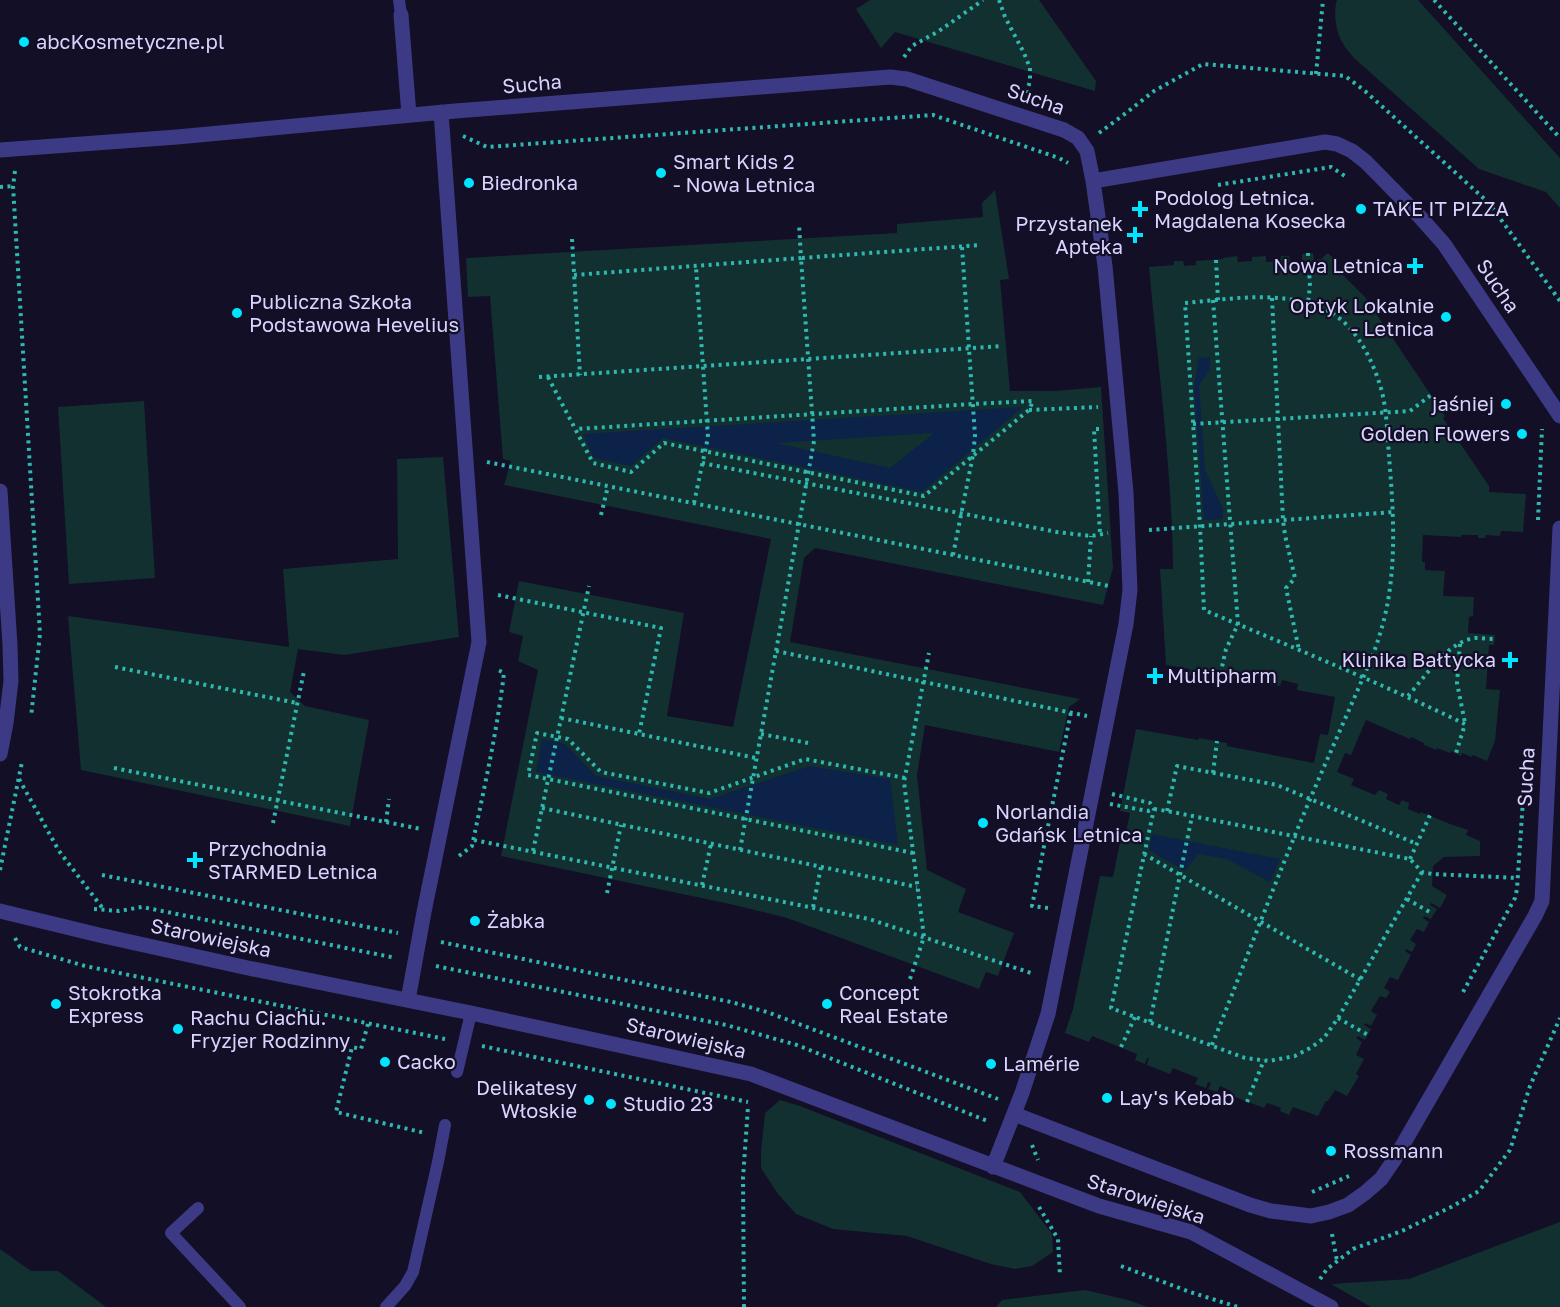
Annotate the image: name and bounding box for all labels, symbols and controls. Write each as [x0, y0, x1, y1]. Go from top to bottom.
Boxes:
place label: abcKosmetyczne.pl [36, 29, 224, 53]
marker: abcKosmetyczne.pl [17, 35, 31, 49]
street label: Sucha [501, 68, 563, 98]
street label: Sucha [1004, 77, 1068, 119]
place label: Smart Kids 2 - Nowa Letnica [673, 149, 815, 196]
marker: Smart Kids 2 - Nowa Letnica [654, 166, 668, 180]
place label: Biedronka [481, 170, 578, 194]
marker: Biedronka [462, 176, 476, 190]
place label: Podolog Letnica. Magdalena Kosecka [1154, 185, 1346, 232]
place label: TAKE IT PIZZA [1373, 196, 1509, 220]
marker: Podolog Letnica. Magdalena Kosecka [1131, 200, 1149, 218]
marker: TAKE IT PIZZA [1354, 202, 1368, 216]
place label: Przystanek Apteka [1015, 211, 1123, 258]
marker: Przystanek Apteka [1128, 228, 1142, 242]
place label: Nowa Letnica [1273, 253, 1403, 277]
street label: Sucha [1472, 254, 1525, 317]
marker: Nowa Letnica [1408, 259, 1422, 273]
place label: Publiczna Szkoła Podstawowa Hevelius [249, 289, 459, 336]
place label: Optyk Lokalnie - Letnica [1290, 293, 1434, 340]
marker: Publiczna Szkoła Podstawowa Hevelius [230, 306, 244, 320]
marker: Optyk Lokalnie - Letnica [1439, 310, 1453, 324]
place label: jaśniej [1431, 391, 1494, 415]
marker: jaśniej [1499, 397, 1513, 411]
place label: Golden Flowers [1361, 421, 1510, 445]
marker: Golden Flowers [1515, 427, 1529, 441]
place label: Klinika Bałtycka [1341, 647, 1496, 671]
marker: Klinika Bałtycka [1501, 651, 1519, 669]
place label: Multipharm [1167, 663, 1277, 687]
marker: Multipharm [1148, 669, 1162, 683]
street label: Sucha [1511, 747, 1539, 807]
place label: Norlandia Gdańsk Letnica [995, 799, 1143, 846]
marker: Norlandia Gdańsk Letnica [976, 816, 990, 830]
place label: Przychodnia STARMED Letnica [208, 836, 377, 883]
marker: Przychodnia STARMED Letnica [186, 851, 204, 869]
place label: Żabka [487, 908, 545, 932]
street label: Starowiejska [149, 913, 274, 962]
marker: Żabka [468, 914, 482, 928]
place label: Stokrotka Express [68, 980, 162, 1027]
place label: Concept Real Estate [839, 980, 948, 1027]
marker: Stokrotka Express [49, 997, 63, 1011]
marker: Concept Real Estate [820, 997, 834, 1011]
place label: Rachu Ciachu. Fryzjer Rodzinny [190, 1005, 350, 1052]
street label: Starowiejska [624, 1012, 749, 1063]
marker: Rachu Ciachu. Fryzjer Rodzinny [171, 1022, 185, 1036]
place label: Cacko [397, 1049, 456, 1073]
place label: Lamérie [1003, 1051, 1080, 1075]
marker: Cacko [378, 1055, 392, 1069]
marker: Lamérie [984, 1057, 998, 1071]
place label: Delikatesy Włoskie [476, 1075, 577, 1122]
place label: Lay's Kebab [1119, 1085, 1234, 1109]
place label: Studio 23 [623, 1091, 713, 1115]
marker: Lay's Kebab [1100, 1091, 1114, 1105]
marker: Delikatesy Włoskie [582, 1093, 596, 1107]
marker: Studio 23 [604, 1097, 618, 1111]
place label: Rossmann [1343, 1138, 1443, 1162]
marker: Rossmann [1324, 1144, 1338, 1158]
street label: Starowiejska [1084, 1168, 1208, 1228]

